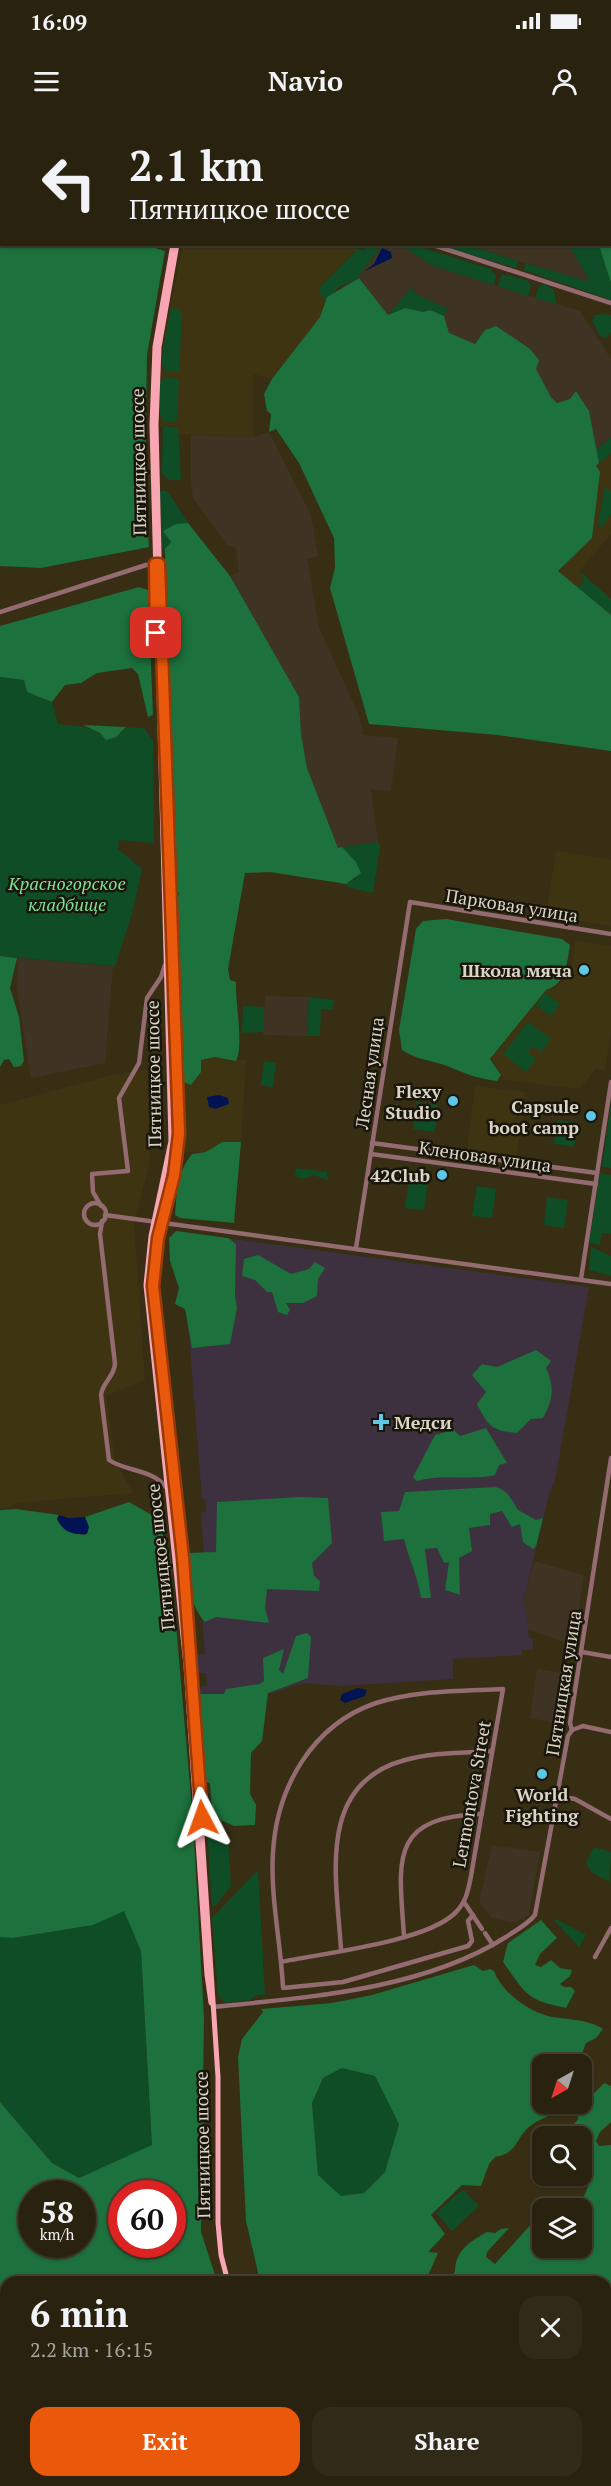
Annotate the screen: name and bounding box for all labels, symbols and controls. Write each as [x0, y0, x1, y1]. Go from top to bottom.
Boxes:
text: 16:09 [30, 7, 87, 36]
text: Navio [268, 63, 343, 99]
icon: menu [30, 65, 63, 98]
icon: person [548, 65, 581, 98]
text: 2.1 km [129, 137, 264, 193]
icon: left [30, 144, 108, 222]
text: Пятницкое шоссе [129, 191, 350, 227]
street label: Пятницкое шоссе [125, 388, 151, 536]
pin [130, 607, 181, 658]
icon: arrive [139, 616, 172, 649]
park label: Красногорское кладбище [7, 871, 126, 916]
street label: Парковая улица [444, 883, 580, 927]
place label: Школа мяча [462, 958, 572, 982]
marker: Школа мяча [577, 963, 591, 977]
street label: Пятницкое шоссе [140, 1000, 166, 1148]
street label: Лесная улица [349, 1015, 389, 1132]
place label: Flexy Studio [385, 1079, 441, 1124]
marker: Flexy Studio [446, 1094, 460, 1108]
place label: Capsule boot camp [488, 1094, 579, 1139]
marker: Capsule boot camp [584, 1109, 598, 1123]
street label: Кленовая улица [417, 1135, 553, 1177]
place label: 42Club [370, 1163, 430, 1187]
marker: 42Club [435, 1168, 449, 1182]
place label: Медси [394, 1410, 452, 1434]
marker: Медси [372, 1413, 390, 1431]
street label: Пятницкое шоссе [140, 1482, 180, 1632]
street label: Пятницкая улица [540, 1609, 586, 1757]
street label: Lermontova Street [446, 1718, 496, 1869]
marker: World Fighting [535, 1767, 549, 1781]
place label: World Fighting [506, 1782, 579, 1827]
position arrow [170, 1786, 234, 1850]
north arrow [532, 2054, 592, 2114]
map controls [532, 2054, 592, 2258]
street label: Пятницкое шоссе [189, 2071, 215, 2219]
button: search [532, 2126, 592, 2186]
speed limit sign: 60 [108, 2180, 186, 2258]
text: 58 [40, 2192, 74, 2232]
button: layers [532, 2198, 592, 2258]
text: km/h [40, 2224, 74, 2244]
text: 6 min [30, 2290, 128, 2337]
button: close [519, 2296, 582, 2359]
text: 2.2 km · 16:15 [30, 2336, 153, 2363]
button: Exit [30, 2407, 300, 2476]
button: Share [312, 2407, 582, 2476]

